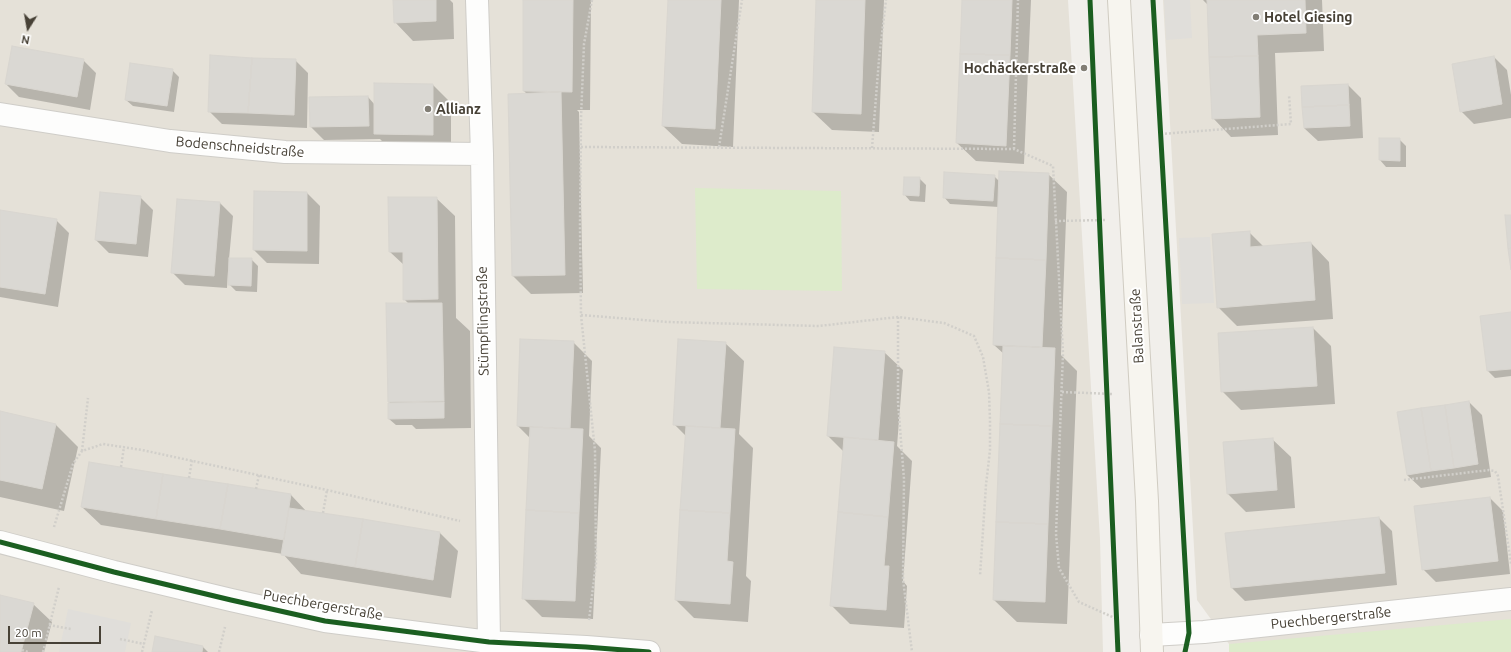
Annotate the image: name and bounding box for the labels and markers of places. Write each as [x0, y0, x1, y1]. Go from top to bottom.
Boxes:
place label: Hotel Giesing [1264, 9, 1353, 25]
marker: Hotel Giesing [1251, 12, 1261, 22]
place label: Hochäckerstraße [964, 60, 1076, 76]
marker: Hochäckerstraße [1079, 63, 1089, 73]
place label: Allianz [436, 101, 481, 117]
marker: Allianz [423, 104, 433, 114]

